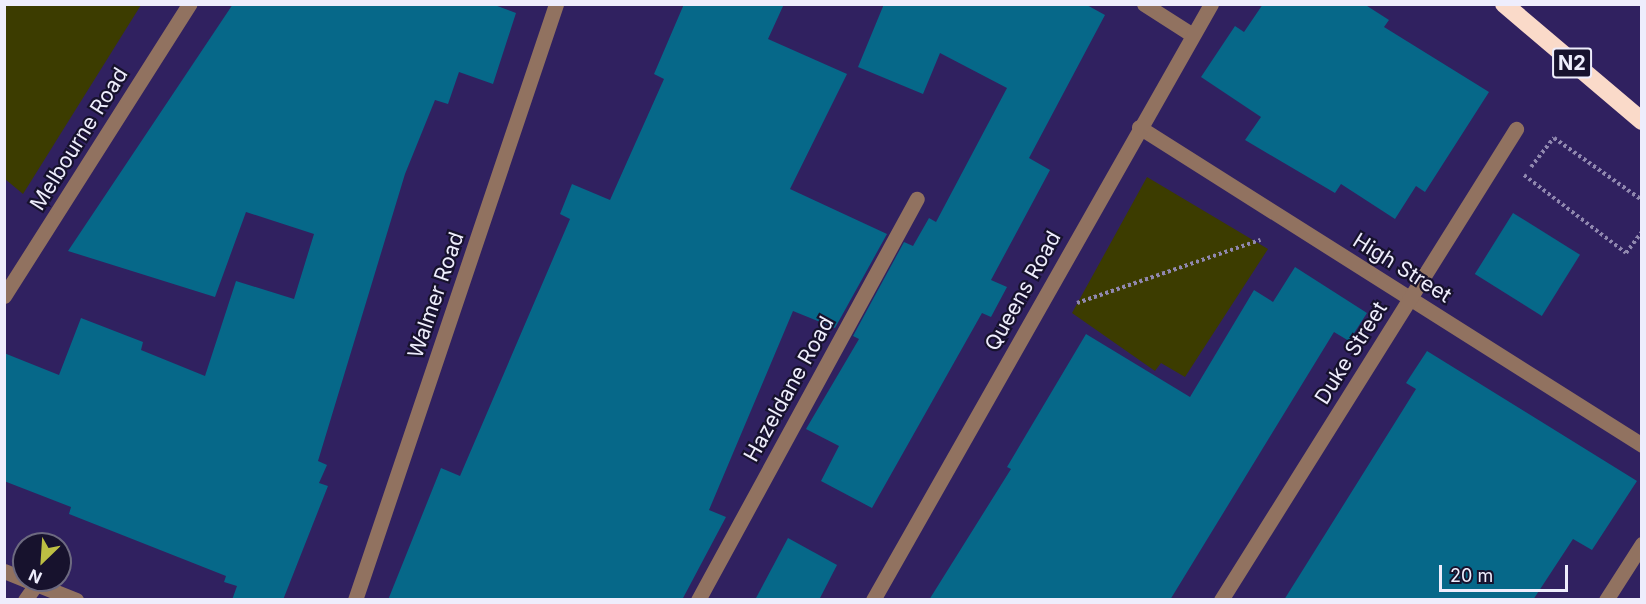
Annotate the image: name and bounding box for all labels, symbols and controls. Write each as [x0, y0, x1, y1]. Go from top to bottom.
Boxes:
road number: N2 [1551, 46, 1593, 80]
street label: Melbourne Road [25, 63, 133, 215]
street label: Queens Road [980, 227, 1066, 355]
street label: High Street [1348, 228, 1456, 308]
street label: Walmer Road [403, 229, 469, 361]
street label: Duke Street [1310, 297, 1392, 409]
street label: Hazeldane Road [739, 312, 839, 466]
north arrow [12, 532, 72, 592]
scale bar [1442, 553, 1571, 591]
text: N [25, 565, 45, 588]
text: 20 m [1450, 565, 1493, 586]

